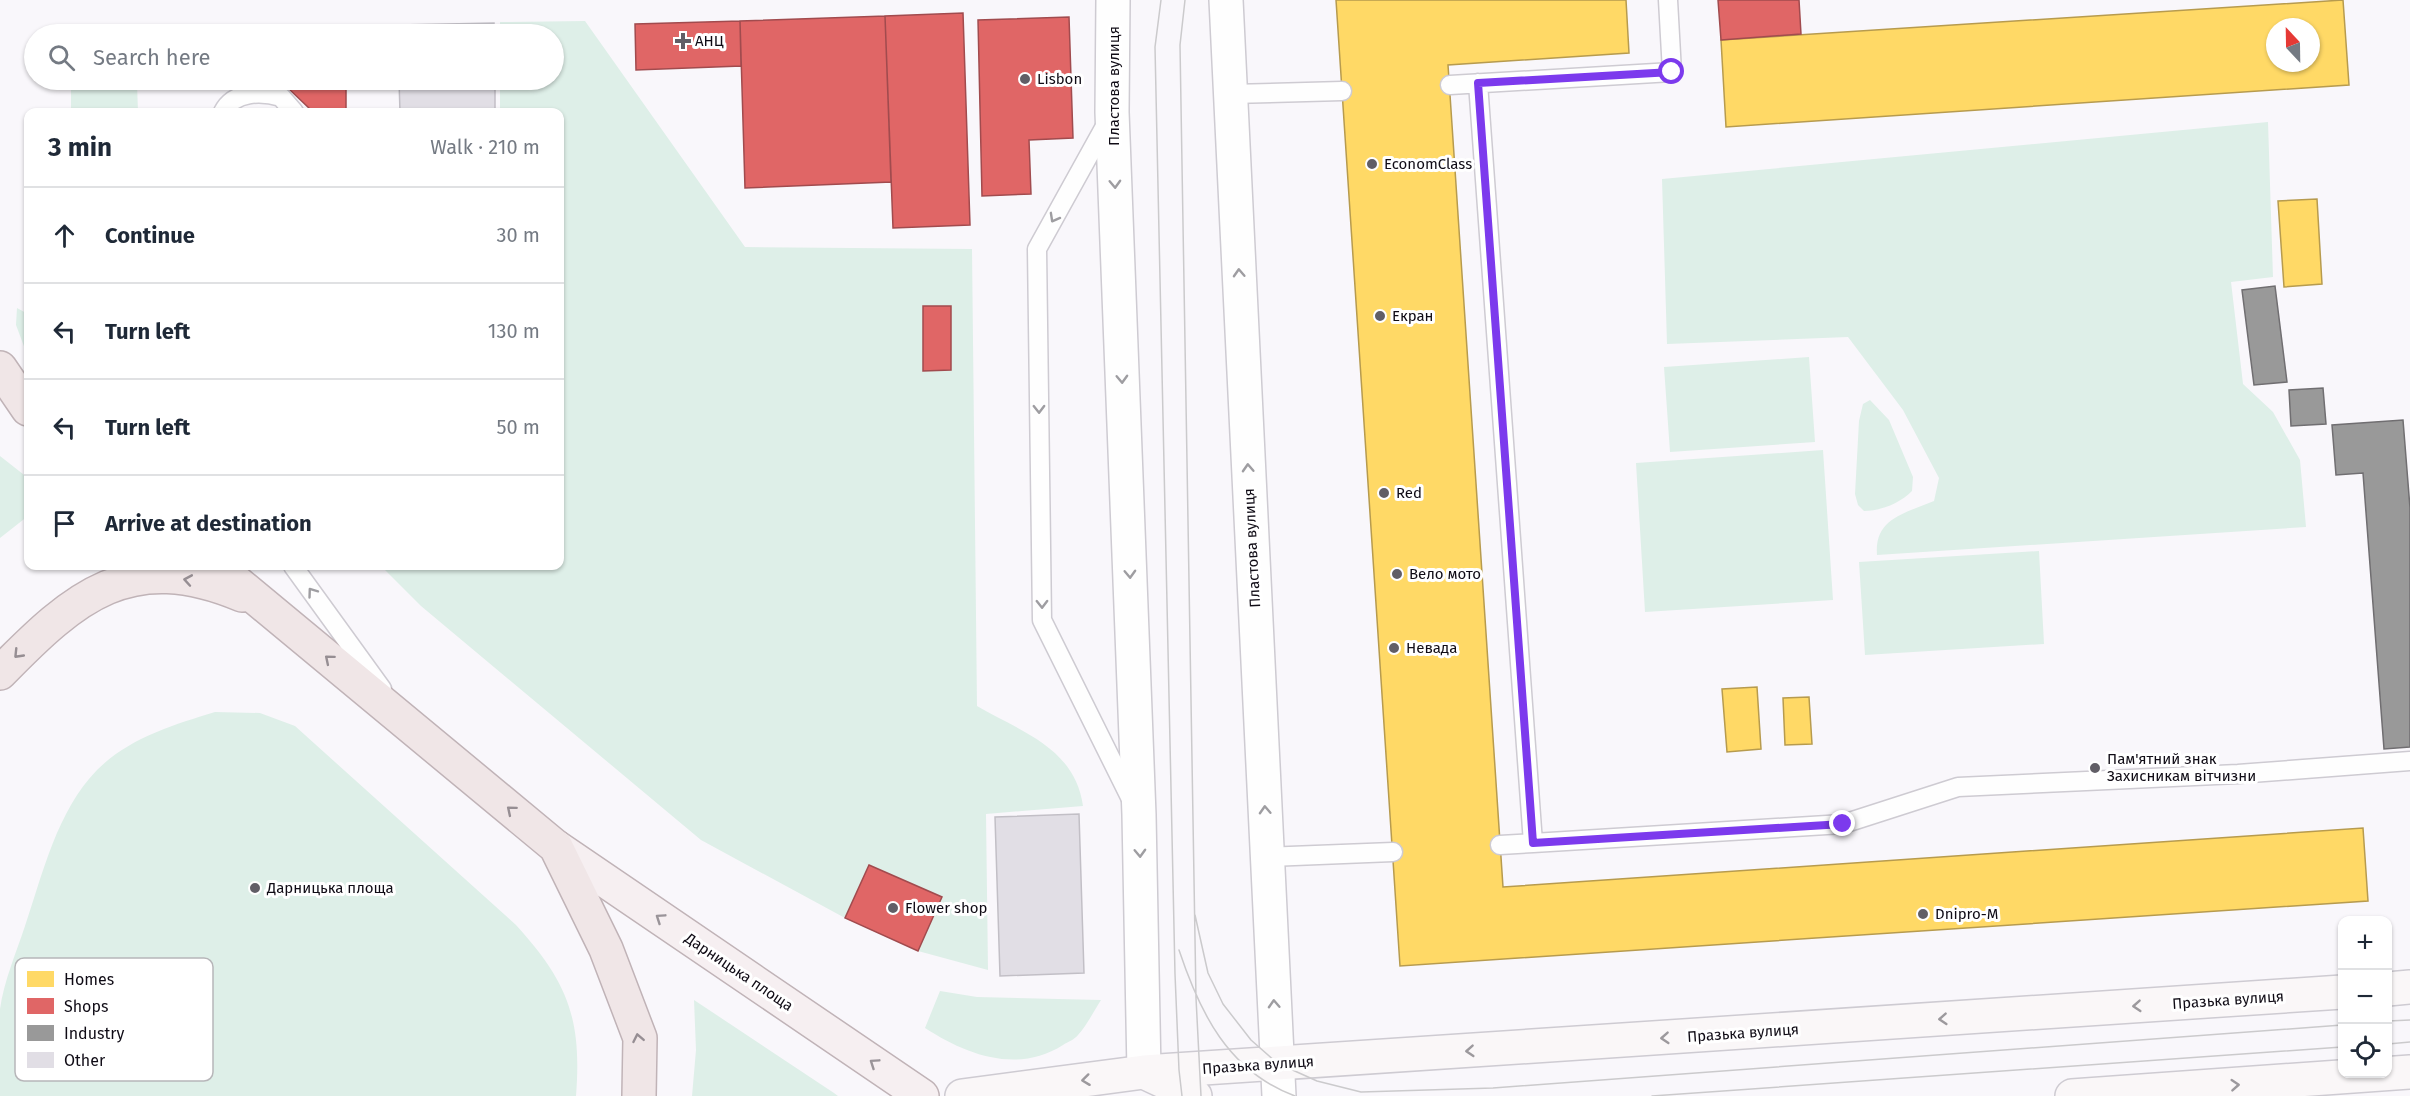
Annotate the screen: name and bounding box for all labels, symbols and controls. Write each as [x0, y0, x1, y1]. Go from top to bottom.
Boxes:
north arrow [2266, 18, 2320, 72]
search box [24, 24, 564, 90]
street label: Пластова вулиця [1105, 26, 1123, 146]
place label: АНЦ [695, 32, 724, 50]
marker: АНЦ [676, 34, 690, 48]
icon: search [45, 41, 78, 74]
text: Search here [93, 44, 211, 71]
route start [1658, 58, 1684, 84]
place label: Lisbon [1037, 70, 1082, 88]
marker: Lisbon [1018, 72, 1032, 86]
text: 3 min [48, 132, 112, 163]
text: Walk · 210 m [430, 135, 540, 159]
place label: EconomClass [1384, 155, 1472, 173]
marker: EconomClass [1365, 157, 1379, 171]
one-way arrow [1109, 180, 1121, 189]
one-way arrow [1050, 212, 1061, 223]
icon: ahead [48, 219, 81, 252]
text: Continue [105, 222, 195, 249]
text: 30 m [496, 223, 540, 247]
one-way arrow [1233, 269, 1246, 278]
place label: Екран [1392, 307, 1433, 325]
marker: Екран [1373, 309, 1387, 323]
icon: left [48, 315, 81, 348]
text: Turn left [105, 318, 190, 345]
text: 130 m [488, 319, 540, 343]
one-way arrow [1116, 375, 1129, 384]
one-way arrow [1033, 404, 1045, 413]
icon: left [48, 411, 81, 444]
text: Turn left [105, 414, 190, 441]
text: 50 m [496, 415, 540, 439]
one-way arrow [1242, 463, 1255, 472]
place label: Red [1396, 484, 1422, 502]
marker: Red [1377, 486, 1391, 500]
street label: Пластова вулиця [1240, 488, 1264, 608]
icon: arrive [48, 507, 81, 540]
text: Arrive at destination [105, 510, 312, 537]
place label: Вело мото [1409, 565, 1481, 583]
marker: Вело мото [1390, 567, 1404, 581]
one-way arrow [1123, 570, 1136, 579]
one-way arrow [183, 574, 192, 586]
one-way arrow [309, 588, 320, 599]
one-way arrow [1036, 599, 1048, 608]
place label: Невада [1406, 639, 1457, 657]
marker: Невада [1387, 641, 1401, 655]
one-way arrow [14, 648, 25, 658]
one-way arrow [325, 655, 336, 666]
place label: Пам'ятний знак Захисникам вітчизни [2107, 750, 2256, 785]
marker: Пам'ятний знак Захисникам вітчизни [2088, 761, 2102, 775]
one-way arrow [1258, 805, 1271, 814]
one-way arrow [507, 807, 518, 818]
route end [1829, 810, 1855, 836]
one-way arrow [1134, 848, 1146, 857]
place label: Дарницька площа [266, 879, 394, 897]
marker: Дарницька площа [248, 881, 262, 895]
place label: Flower shop [905, 899, 987, 917]
marker: Flower shop [886, 901, 900, 915]
place label: Dnipro-M [1935, 905, 1998, 923]
marker: Dnipro-M [1916, 907, 1930, 921]
one-way arrow [656, 914, 667, 925]
map controls [2338, 916, 2392, 1078]
button: + [2338, 916, 2392, 970]
street label: Дарницька площа [681, 929, 797, 1015]
legend [15, 958, 213, 1081]
text: Homes [64, 970, 114, 989]
button: − [2338, 970, 2392, 1024]
street label: Празька вулиця [2171, 987, 2285, 1013]
text: Shops [64, 997, 108, 1016]
one-way arrow [2133, 999, 2142, 1012]
one-way arrow [1267, 1000, 1280, 1009]
one-way arrow [1938, 1012, 1947, 1025]
street label: Празька вулиця [1686, 1020, 1800, 1046]
text: Industry [64, 1024, 124, 1043]
button: locate [2338, 1024, 2392, 1078]
one-way arrow [1660, 1031, 1669, 1044]
one-way arrow [632, 1033, 645, 1043]
one-way arrow [1466, 1045, 1475, 1058]
text: Other [64, 1051, 106, 1070]
street label: Празька вулиця [1201, 1052, 1315, 1078]
one-way arrow [869, 1059, 880, 1070]
one-way arrow [1081, 1073, 1091, 1085]
one-way arrow [2230, 1078, 2239, 1091]

